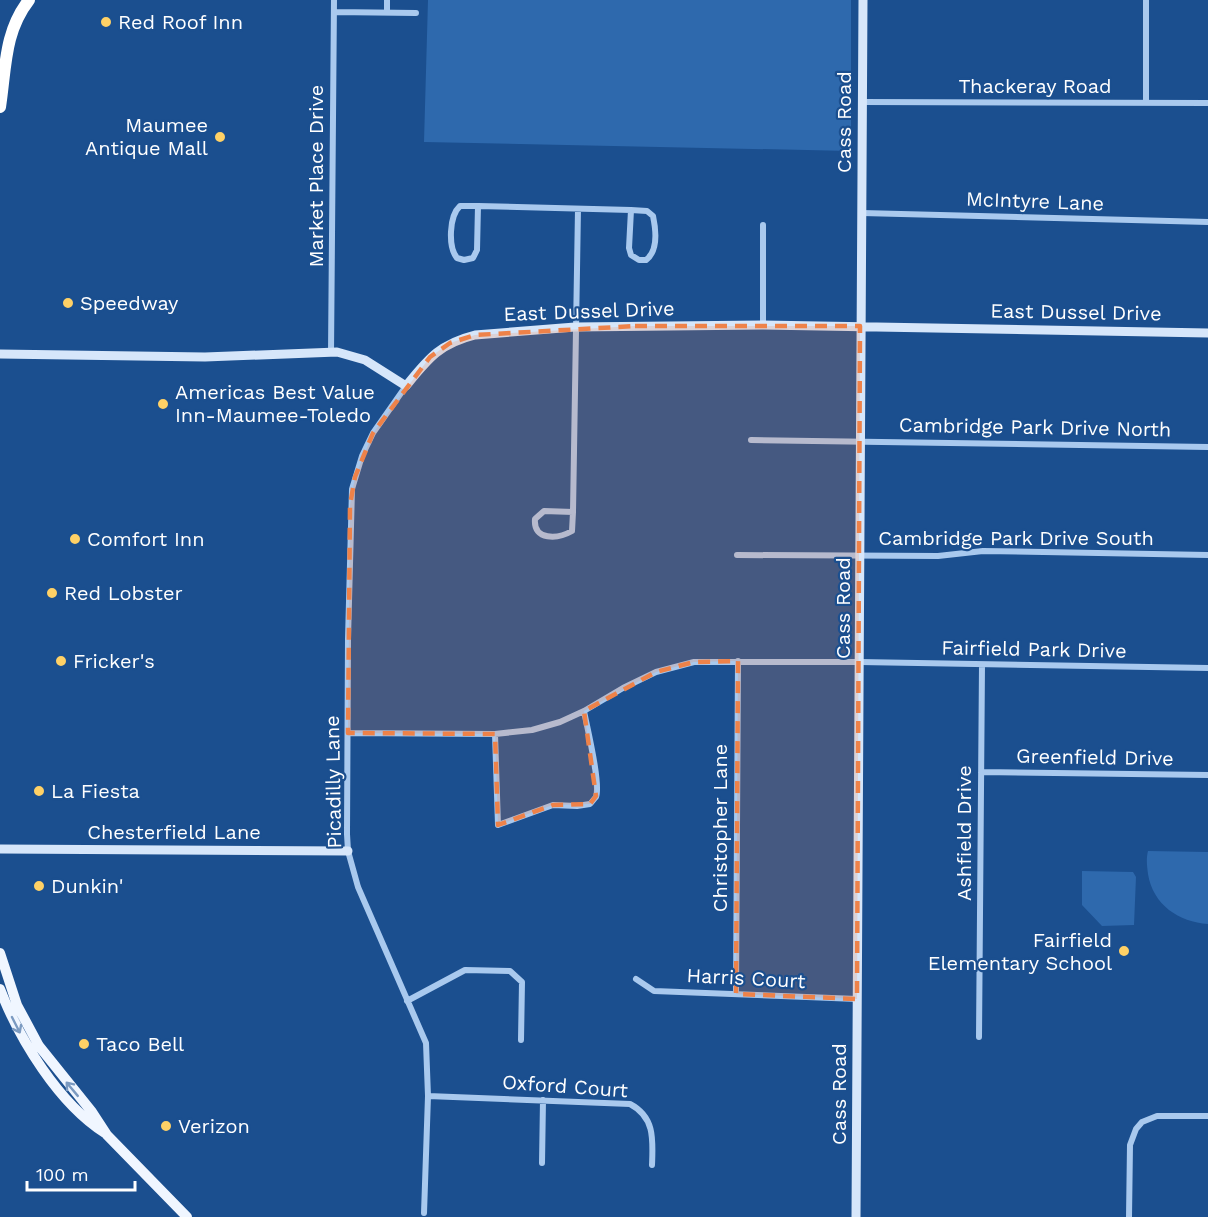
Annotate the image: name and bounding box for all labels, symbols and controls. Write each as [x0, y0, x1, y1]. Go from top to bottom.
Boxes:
place label: Red Roof Inn [118, 10, 243, 34]
marker: Red Roof Inn [99, 15, 113, 29]
street label: Cass Road [832, 71, 856, 173]
street label: Thackeray Road [958, 74, 1112, 98]
street label: Market Place Drive [304, 85, 328, 267]
place label: Maumee Antique Mall [85, 113, 208, 160]
marker: Maumee Antique Mall [213, 130, 227, 144]
street label: McIntyre Lane [965, 187, 1105, 215]
place label: Speedway [80, 291, 179, 315]
marker: Speedway [61, 296, 75, 310]
street label: East Dussel Drive [503, 296, 675, 326]
street label: East Dussel Drive [990, 299, 1162, 325]
place label: Americas Best Value Inn-Maumee-Toledo [175, 380, 375, 427]
marker: Americas Best Value Inn-Maumee-Toledo [156, 397, 170, 411]
street label: Cambridge Park Drive North [899, 413, 1171, 441]
street label: Cambridge Park Drive South [878, 526, 1154, 550]
place label: Comfort Inn [87, 527, 205, 551]
marker: Comfort Inn [68, 532, 82, 546]
street label: Cass Road [831, 557, 855, 659]
place label: Red Lobster [64, 581, 183, 605]
marker: Red Lobster [45, 586, 59, 600]
street label: Fairfield Park Drive [941, 635, 1127, 663]
place label: Fricker's [73, 649, 155, 673]
marker: Fricker's [54, 654, 68, 668]
street label: Picadilly Lane [320, 715, 346, 849]
street label: Christopher Lane [708, 744, 732, 912]
street label: Greenfield Drive [1016, 744, 1174, 770]
street label: Ashfield Drive [952, 765, 976, 901]
place label: La Fiesta [51, 779, 140, 803]
marker: La Fiesta [32, 784, 46, 798]
street label: Chesterfield Lane [87, 820, 261, 844]
place label: Dunkin' [51, 874, 123, 898]
marker: Dunkin' [32, 879, 46, 893]
place label: Fairfield Elementary School [928, 928, 1112, 975]
marker: Fairfield Elementary School [1117, 944, 1131, 958]
street label: Harris Court [686, 963, 807, 993]
one-way arrow [11, 1015, 22, 1033]
place label: Taco Bell [96, 1032, 184, 1056]
marker: Taco Bell [77, 1037, 91, 1051]
street label: Cass Road [827, 1043, 851, 1145]
street label: Oxford Court [501, 1070, 629, 1102]
one-way arrow [66, 1081, 79, 1097]
place label: Verizon [178, 1114, 250, 1138]
marker: Verizon [159, 1119, 173, 1133]
scale bar [27, 1154, 135, 1192]
text: 100 m [36, 1164, 89, 1185]

